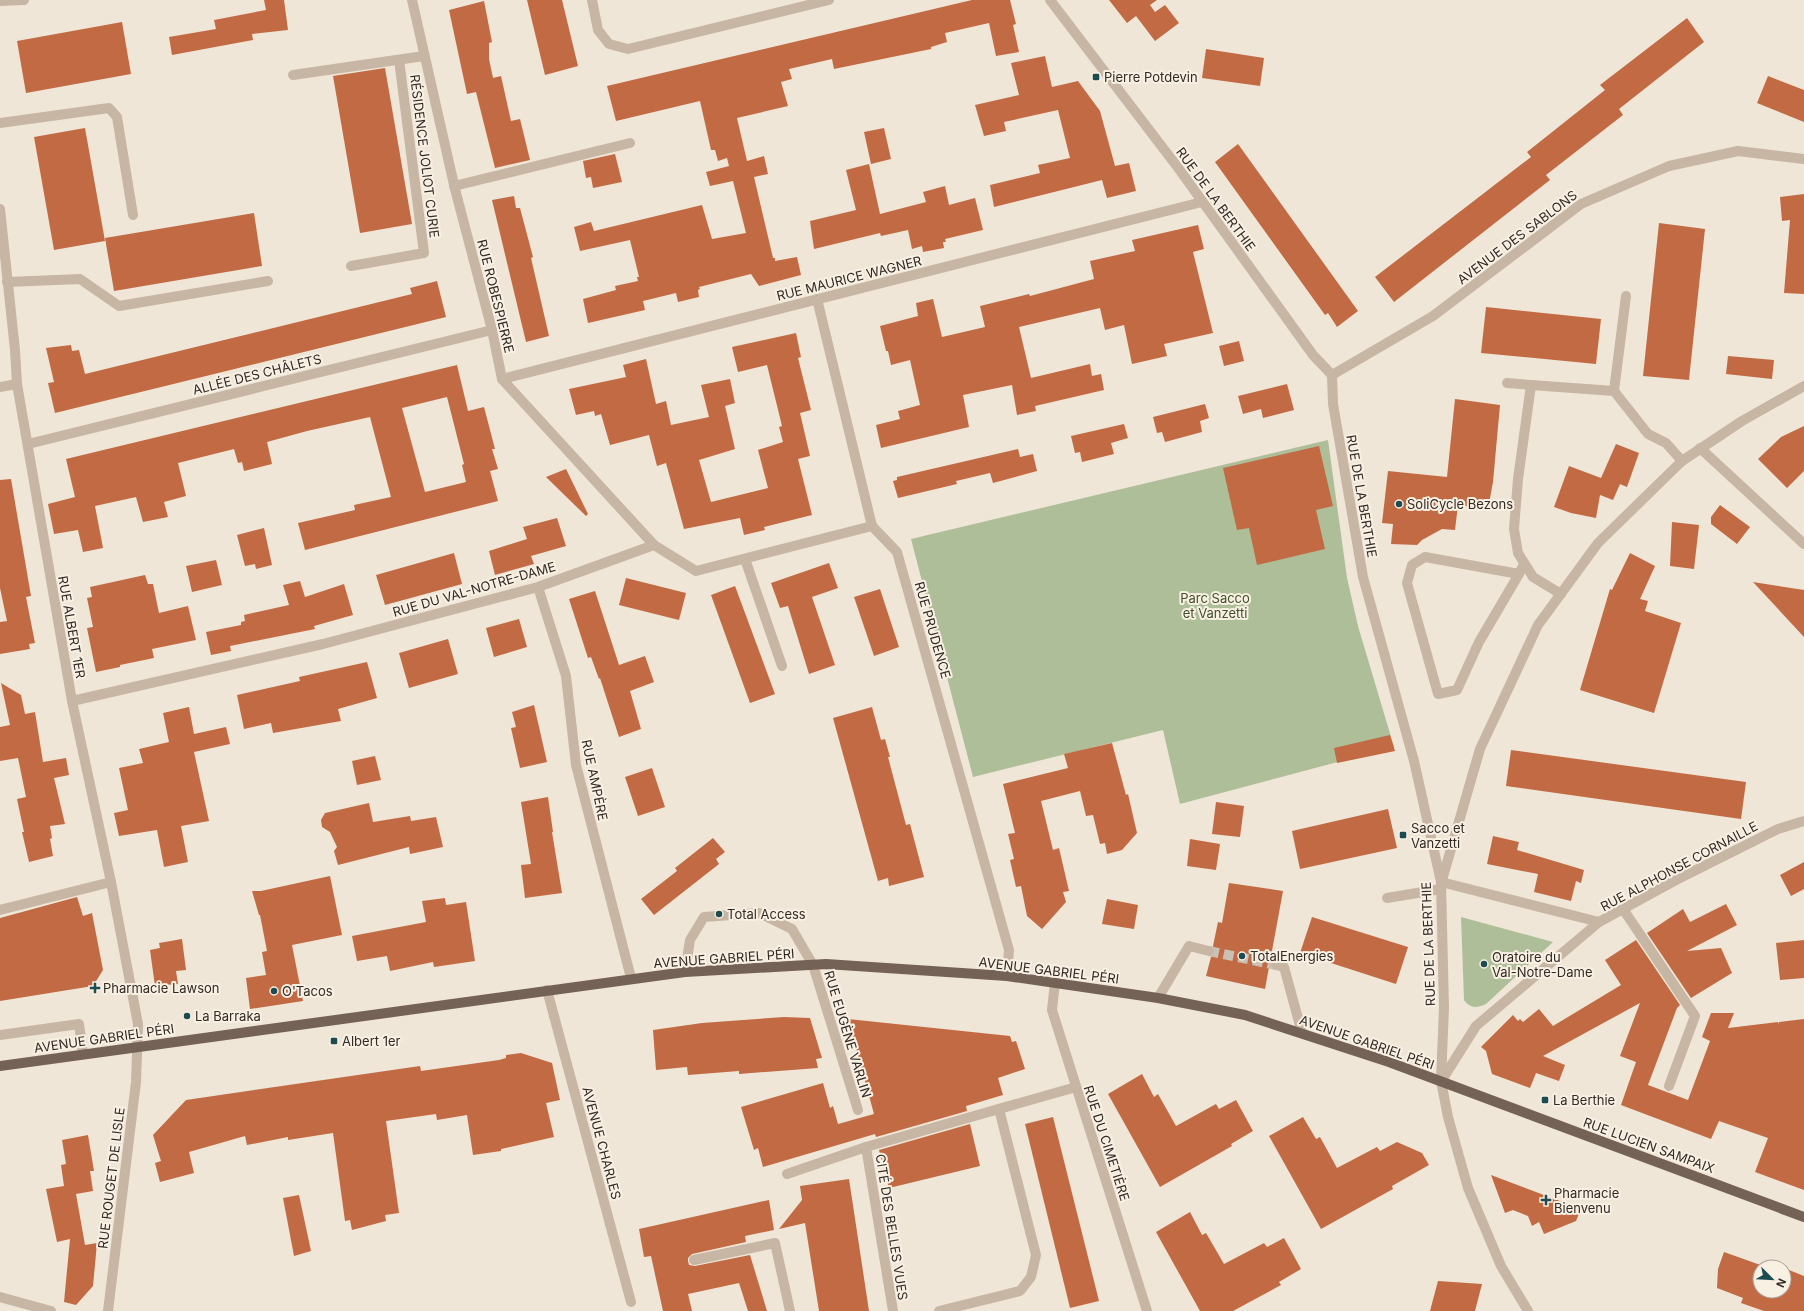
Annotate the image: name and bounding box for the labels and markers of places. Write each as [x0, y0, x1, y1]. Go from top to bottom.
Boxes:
place label: Pierre Potdevin [1104, 69, 1198, 85]
marker: Pierre Potdevin [1091, 72, 1101, 82]
place label: SoliCycle Bezons [1407, 496, 1513, 512]
marker: SoliCycle Bezons [1394, 499, 1404, 509]
place label: Sacco et Vanzetti [1411, 820, 1465, 851]
marker: Sacco et Vanzetti [1398, 830, 1408, 840]
place label: Total Access [727, 906, 806, 922]
marker: Total Access [714, 909, 724, 919]
place label: TotalEnergies [1250, 948, 1333, 964]
place label: Oratoire du Val-Notre-Dame [1492, 949, 1592, 980]
marker: TotalEnergies [1237, 951, 1247, 961]
marker: Oratoire du Val-Notre-Dame [1479, 959, 1489, 969]
place label: Pharmacie Lawson [103, 980, 220, 996]
marker: Pharmacie Lawson [90, 983, 100, 993]
place label: O'Tacos [282, 983, 333, 999]
marker: O'Tacos [269, 986, 279, 996]
place label: La Barraka [195, 1008, 261, 1024]
marker: La Barraka [182, 1011, 192, 1021]
place label: Albert 1er [342, 1033, 401, 1049]
marker: Albert 1er [329, 1036, 339, 1046]
place label: La Berthie [1553, 1092, 1615, 1108]
marker: La Berthie [1540, 1095, 1550, 1105]
place label: Pharmacie Bienvenu [1554, 1185, 1619, 1216]
marker: Pharmacie Bienvenu [1541, 1195, 1551, 1205]

